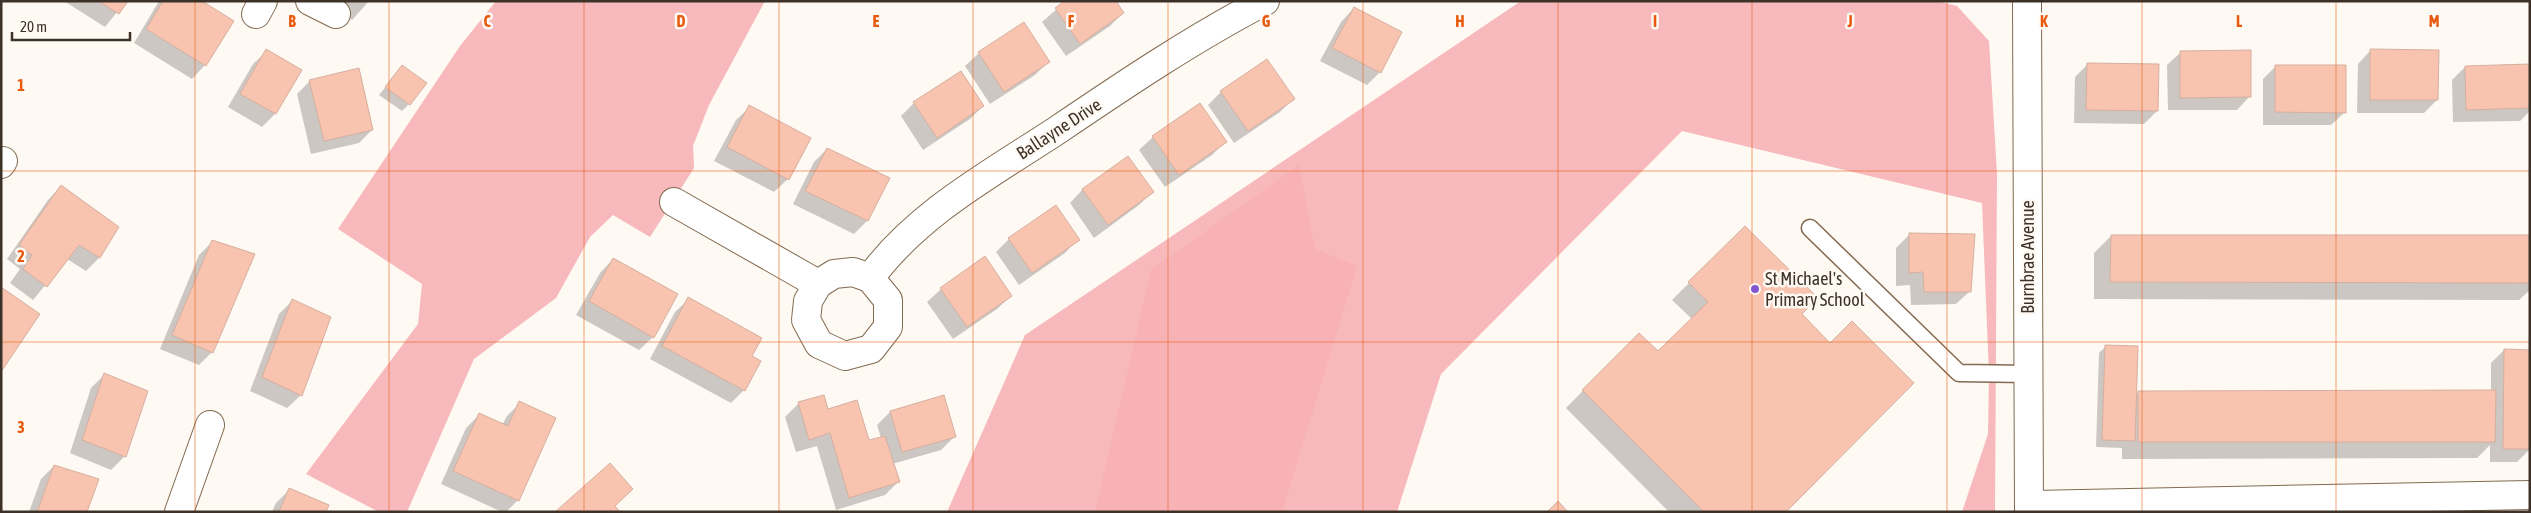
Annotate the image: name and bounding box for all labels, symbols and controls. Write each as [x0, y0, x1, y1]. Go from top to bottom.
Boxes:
scale bar [12, 10, 130, 42]
text: B [288, 12, 296, 30]
text: C [483, 12, 491, 30]
text: D [677, 12, 686, 30]
text: E [873, 12, 880, 30]
text: F [1068, 12, 1075, 30]
text: G [1262, 12, 1271, 30]
text: H [1455, 12, 1465, 30]
text: I [1653, 12, 1657, 30]
text: J [1846, 12, 1853, 30]
text: K [2040, 12, 2048, 30]
text: L [2236, 12, 2243, 30]
text: M [2429, 12, 2439, 30]
text: 20 m [20, 18, 47, 35]
text: 1 [17, 76, 25, 94]
street label: Ballayne Drive [1013, 93, 1105, 164]
street label: Burnbrae Avenue [2017, 200, 2038, 314]
text: 2 [17, 247, 25, 265]
place label: St Michael's Primary School [1765, 268, 1865, 310]
marker: St Michael's Primary School [1749, 283, 1761, 295]
text: 3 [17, 418, 25, 436]

